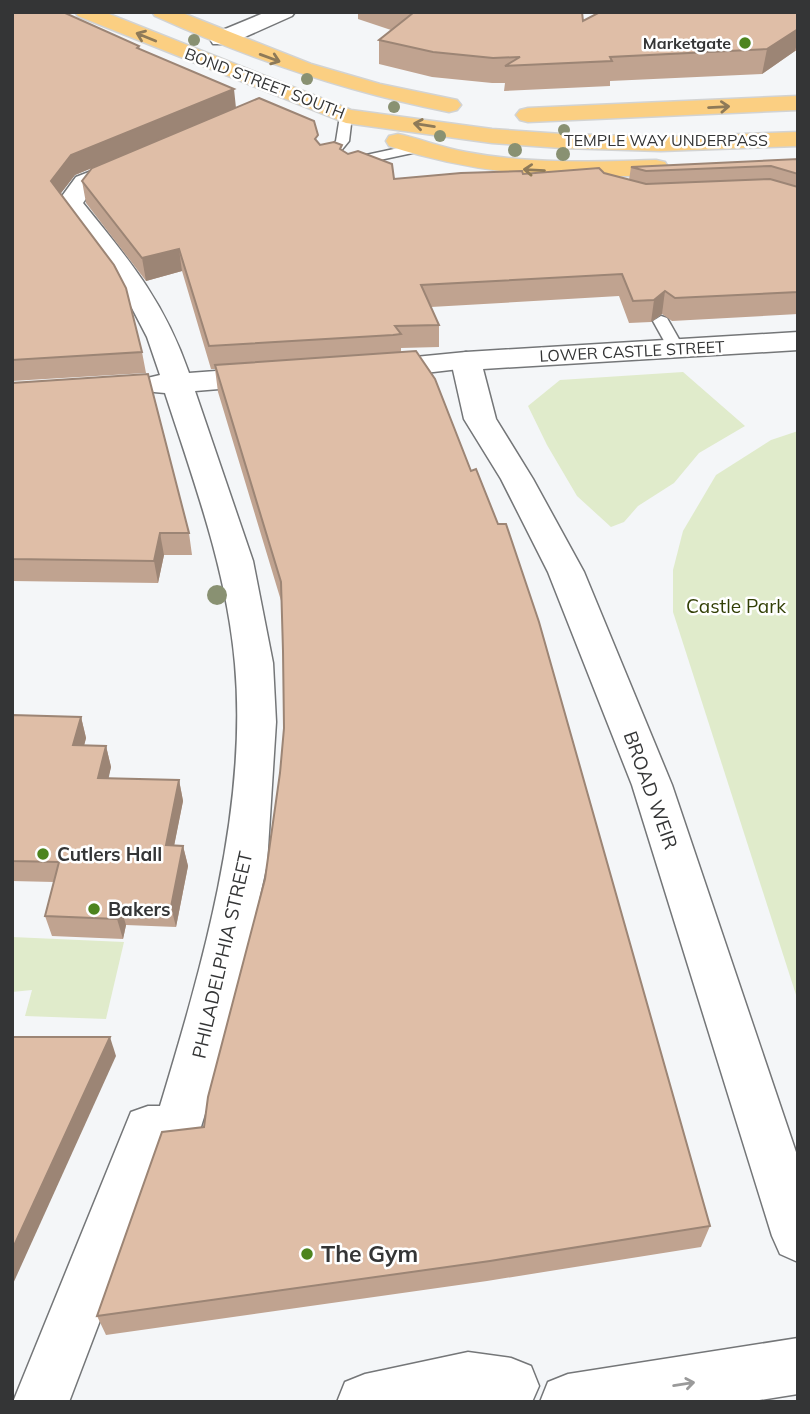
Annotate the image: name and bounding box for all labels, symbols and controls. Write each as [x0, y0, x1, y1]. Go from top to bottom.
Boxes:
one-way arrow [136, 29, 157, 42]
place label: Marketgate [643, 33, 731, 53]
marker: Marketgate [737, 35, 753, 51]
street label: BOND STREET SOUTH [182, 43, 348, 123]
one-way arrow [259, 53, 281, 66]
one-way arrow [707, 100, 730, 113]
one-way arrow [413, 119, 436, 132]
street label: TEMPLE WAY UNDERPASS [564, 130, 768, 150]
one-way arrow [523, 163, 546, 176]
street label: LOWER CASTLE STREET [539, 336, 725, 366]
park label: Castle Park [686, 594, 786, 618]
street label: BROAD WEIR [619, 728, 683, 852]
place label: Cutlers Hall [57, 842, 162, 866]
marker: Cutlers Hall [35, 846, 51, 862]
street label: PHILADELPHIA STREET [186, 849, 258, 1061]
place label: Bakers [108, 897, 171, 921]
marker: Bakers [86, 901, 102, 917]
place label: The Gym [321, 1239, 418, 1268]
marker: The Gym [299, 1246, 315, 1262]
one-way arrow [672, 1377, 695, 1390]

